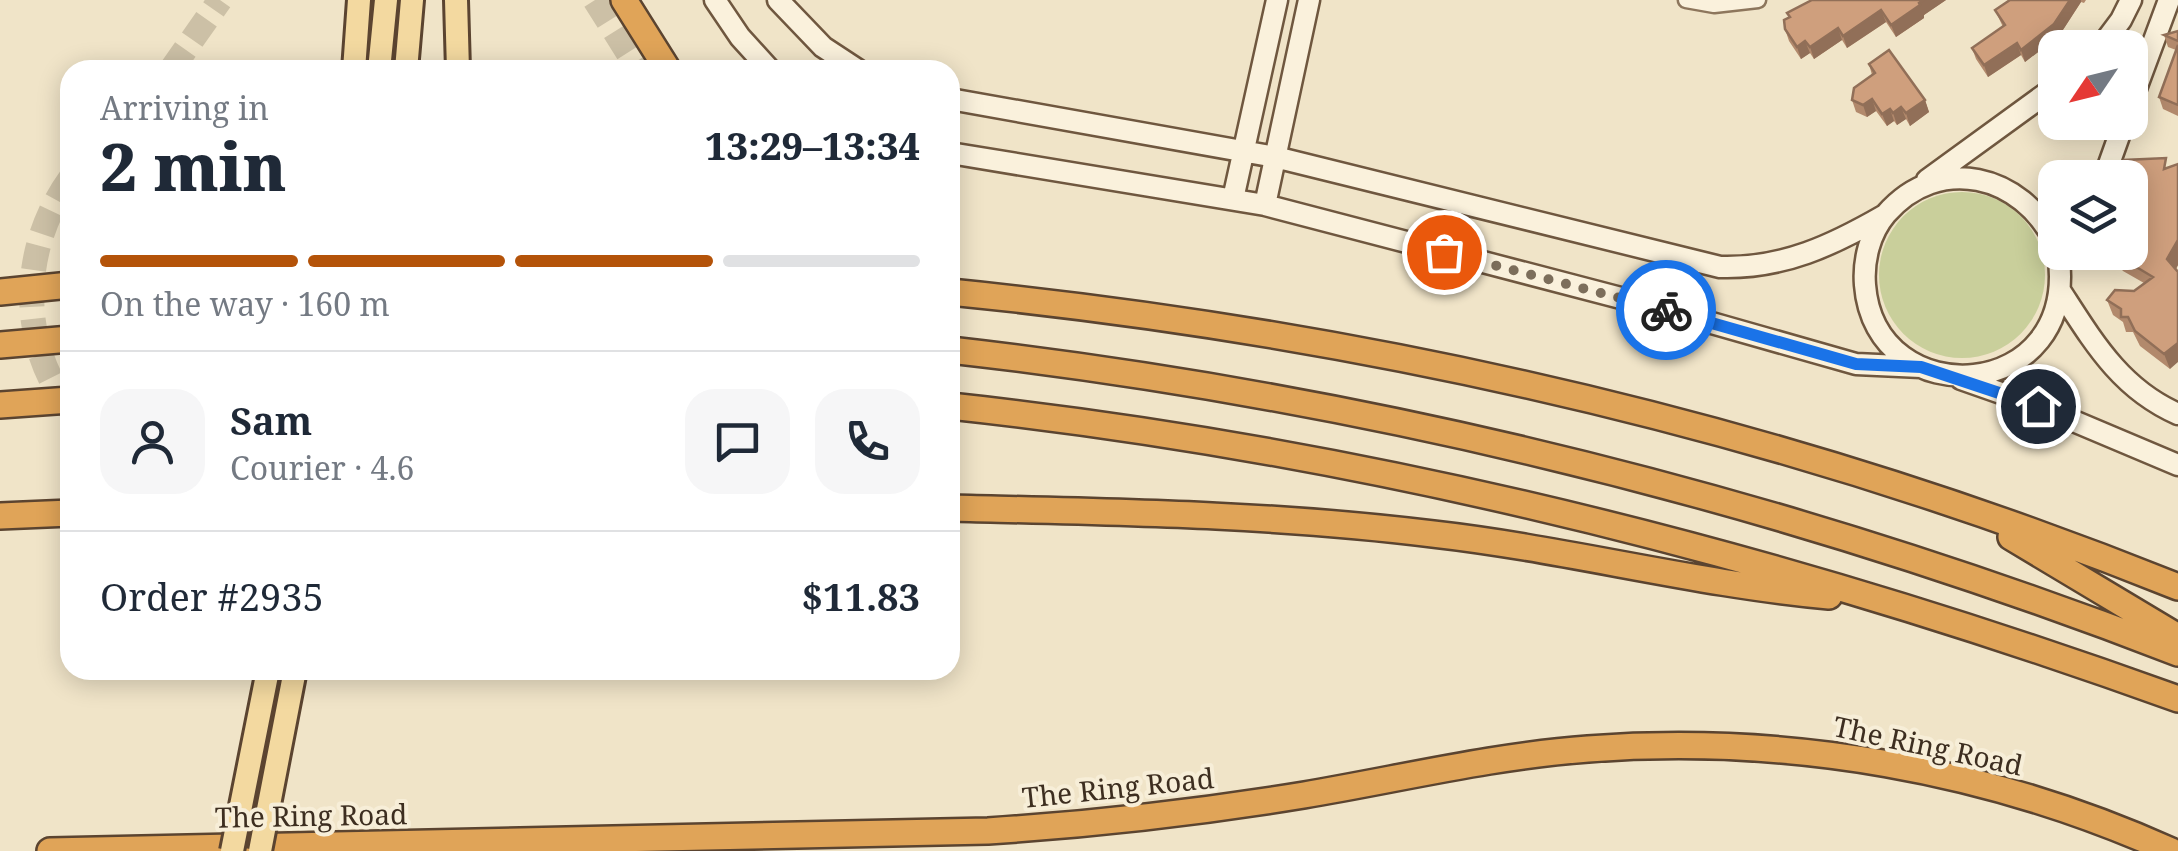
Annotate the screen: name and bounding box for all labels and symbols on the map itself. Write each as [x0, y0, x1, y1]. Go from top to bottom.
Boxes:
north arrow [2038, 30, 2148, 140]
pin [1402, 210, 1487, 295]
courier [1616, 260, 1716, 360]
pin [1996, 364, 2081, 449]
street label: The Ring Road [1830, 706, 2026, 784]
street label: The Ring Road [1020, 758, 1216, 816]
street label: The Ring Road [214, 794, 408, 836]

